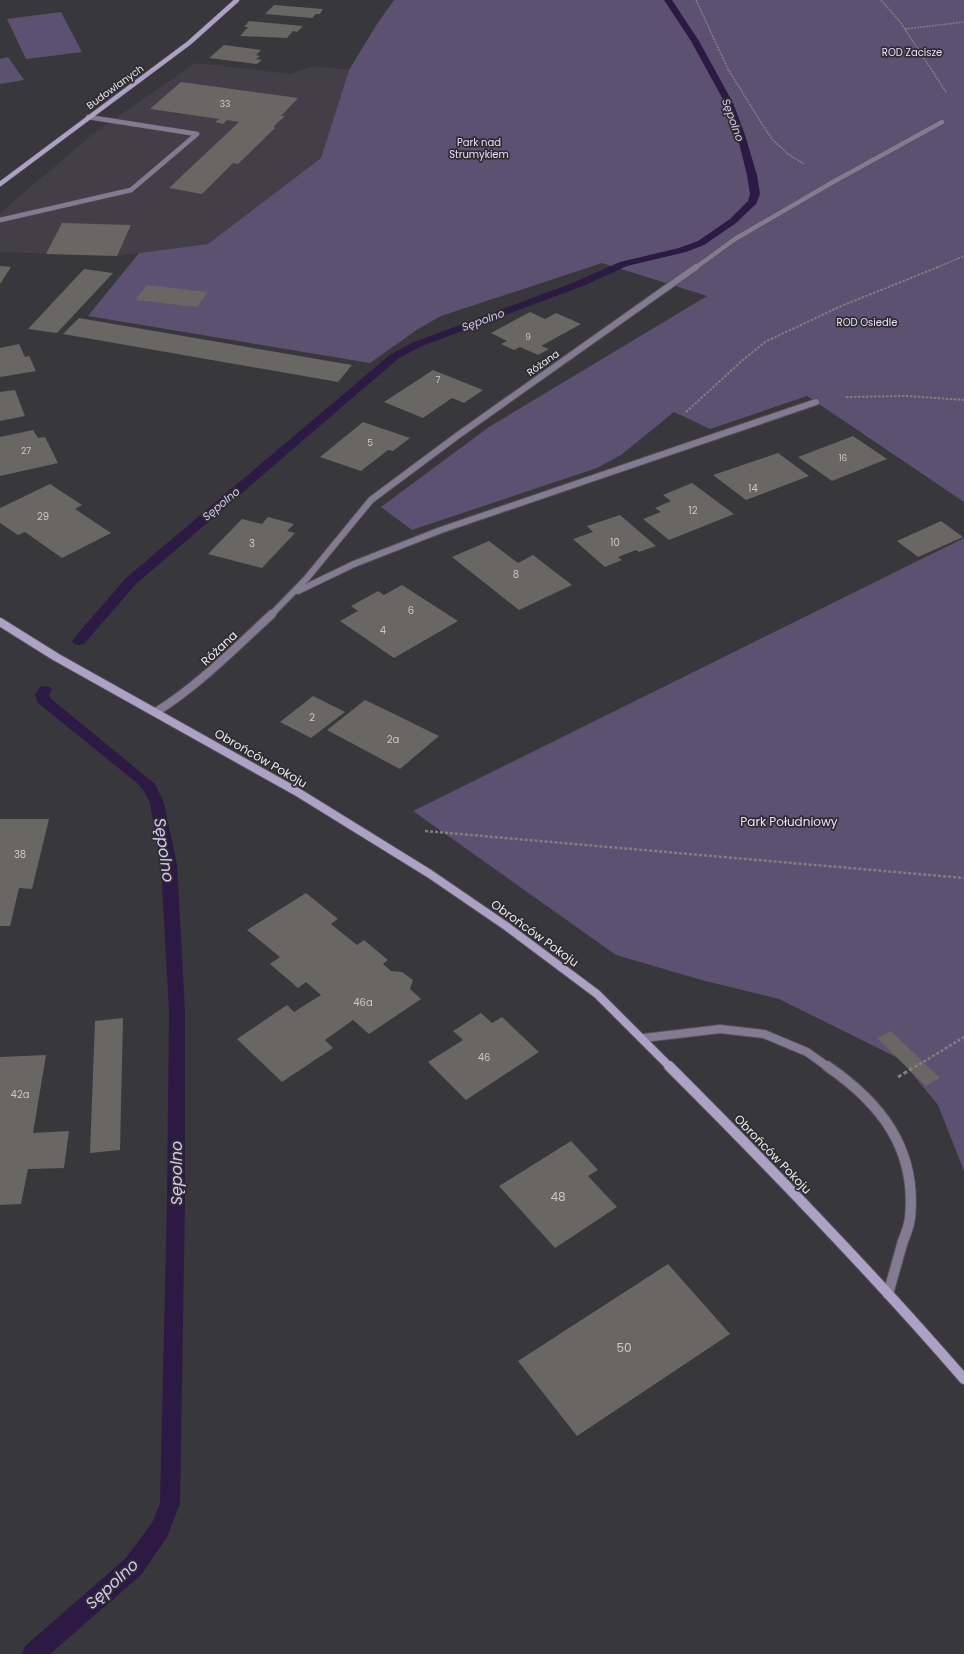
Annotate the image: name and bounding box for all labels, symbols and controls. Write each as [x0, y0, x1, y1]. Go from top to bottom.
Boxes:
park label: ROD Zacisze [882, 45, 942, 60]
street label: Budowlanych [83, 61, 147, 113]
water label: Sępolno [718, 96, 748, 144]
house number: 33 [220, 98, 230, 110]
park label: Park nad Strumykiem [449, 135, 509, 162]
water label: Sępolno [459, 305, 507, 335]
park label: ROD Osiedle [837, 315, 897, 330]
house number: 9 [525, 331, 531, 343]
street label: Różana [524, 346, 562, 380]
house number: 7 [436, 374, 441, 386]
house number: 5 [367, 437, 373, 449]
house number: 27 [21, 445, 31, 457]
house number: 16 [839, 452, 848, 464]
house number: 14 [748, 481, 758, 496]
water label: Sępolno [199, 484, 243, 524]
house number: 12 [689, 503, 698, 518]
house number: 29 [37, 509, 49, 524]
house number: 10 [610, 535, 620, 550]
house number: 3 [249, 536, 255, 551]
house number: 8 [513, 567, 519, 582]
house number: 6 [408, 603, 414, 618]
house number: 4 [380, 623, 386, 638]
street label: Różana [197, 627, 241, 669]
house number: 2 [309, 710, 315, 725]
street label: Obrońców Pokoju [211, 725, 311, 791]
house number: 2a [387, 732, 399, 747]
park label: Park Południowy [740, 813, 838, 830]
water label: Sępolno [148, 816, 180, 884]
house number: 38 [14, 847, 26, 862]
street label: Obrońców Pokoju [488, 895, 582, 971]
house number: 46a [353, 995, 373, 1010]
house number: 46 [478, 1050, 490, 1065]
house number: 42a [11, 1087, 29, 1102]
street label: Obrońców Pokoju [731, 1110, 815, 1198]
water label: Sępolno [165, 1141, 188, 1205]
house number: 48 [550, 1188, 566, 1205]
house number: 50 [616, 1339, 632, 1356]
water label: Sępolno [80, 1554, 144, 1614]

